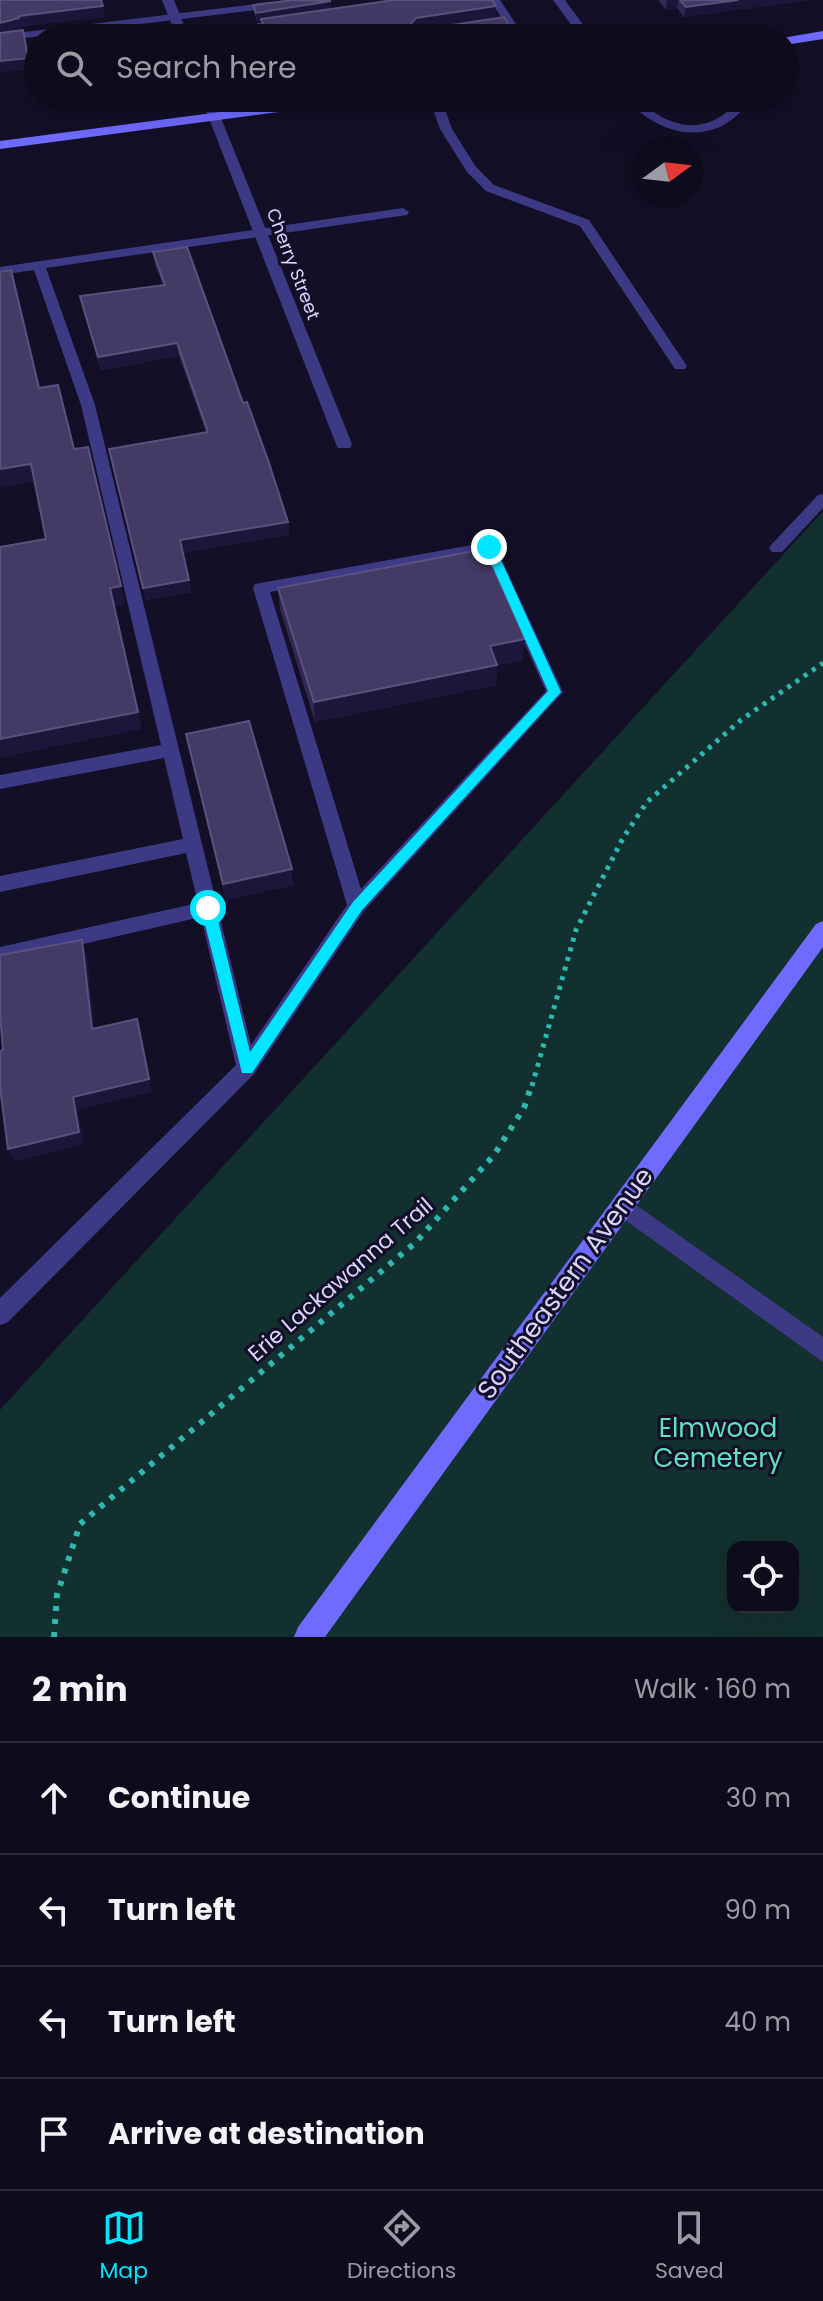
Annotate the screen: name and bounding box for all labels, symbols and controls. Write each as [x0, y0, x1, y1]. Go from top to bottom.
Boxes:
search box [24, 24, 799, 112]
icon: search [52, 46, 96, 90]
text: Search here [116, 46, 297, 89]
north arrow [631, 136, 703, 208]
street label: Cherry Street [261, 204, 326, 323]
route end [471, 529, 507, 565]
route start [190, 890, 226, 926]
street label: Southeastern Avenue [469, 1160, 661, 1406]
street label: Erie Lackawanna Trail [241, 1190, 440, 1368]
park label: Elmwood Cemetery [653, 1410, 783, 1476]
map controls [727, 1541, 799, 1613]
button: locate [727, 1541, 799, 1613]
text: 2 min [32, 1665, 128, 1713]
text: Walk · 160 m [634, 1671, 791, 1707]
icon: ahead [32, 1776, 76, 1820]
text: Continue [108, 1776, 250, 1819]
text: 30 m [726, 1780, 791, 1816]
icon: left [32, 1888, 76, 1932]
text: Turn left [108, 1888, 236, 1931]
text: 90 m [725, 1892, 791, 1928]
icon: left [32, 2000, 76, 2044]
text: Turn left [108, 2000, 236, 2043]
text: 40 m [725, 2004, 791, 2040]
icon: arrive [32, 2112, 76, 2156]
text: Arrive at destination [108, 2112, 425, 2155]
tab: Map [99, 2206, 148, 2287]
tab: Directions [347, 2206, 456, 2287]
tab: Saved [655, 2206, 724, 2287]

